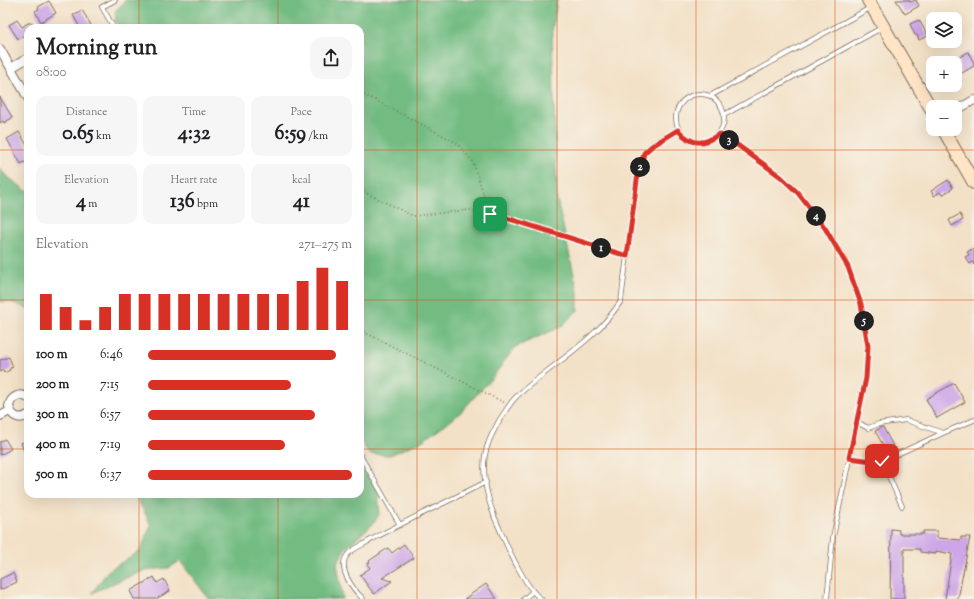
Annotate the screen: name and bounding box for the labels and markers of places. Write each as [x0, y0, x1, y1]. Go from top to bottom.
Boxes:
pin: 3 [719, 130, 739, 150]
pin: 2 [630, 157, 650, 177]
pin [473, 197, 507, 231]
pin: 4 [806, 206, 826, 226]
pin: 1 [591, 238, 611, 258]
pin: 5 [854, 311, 874, 331]
pin [865, 444, 899, 478]

